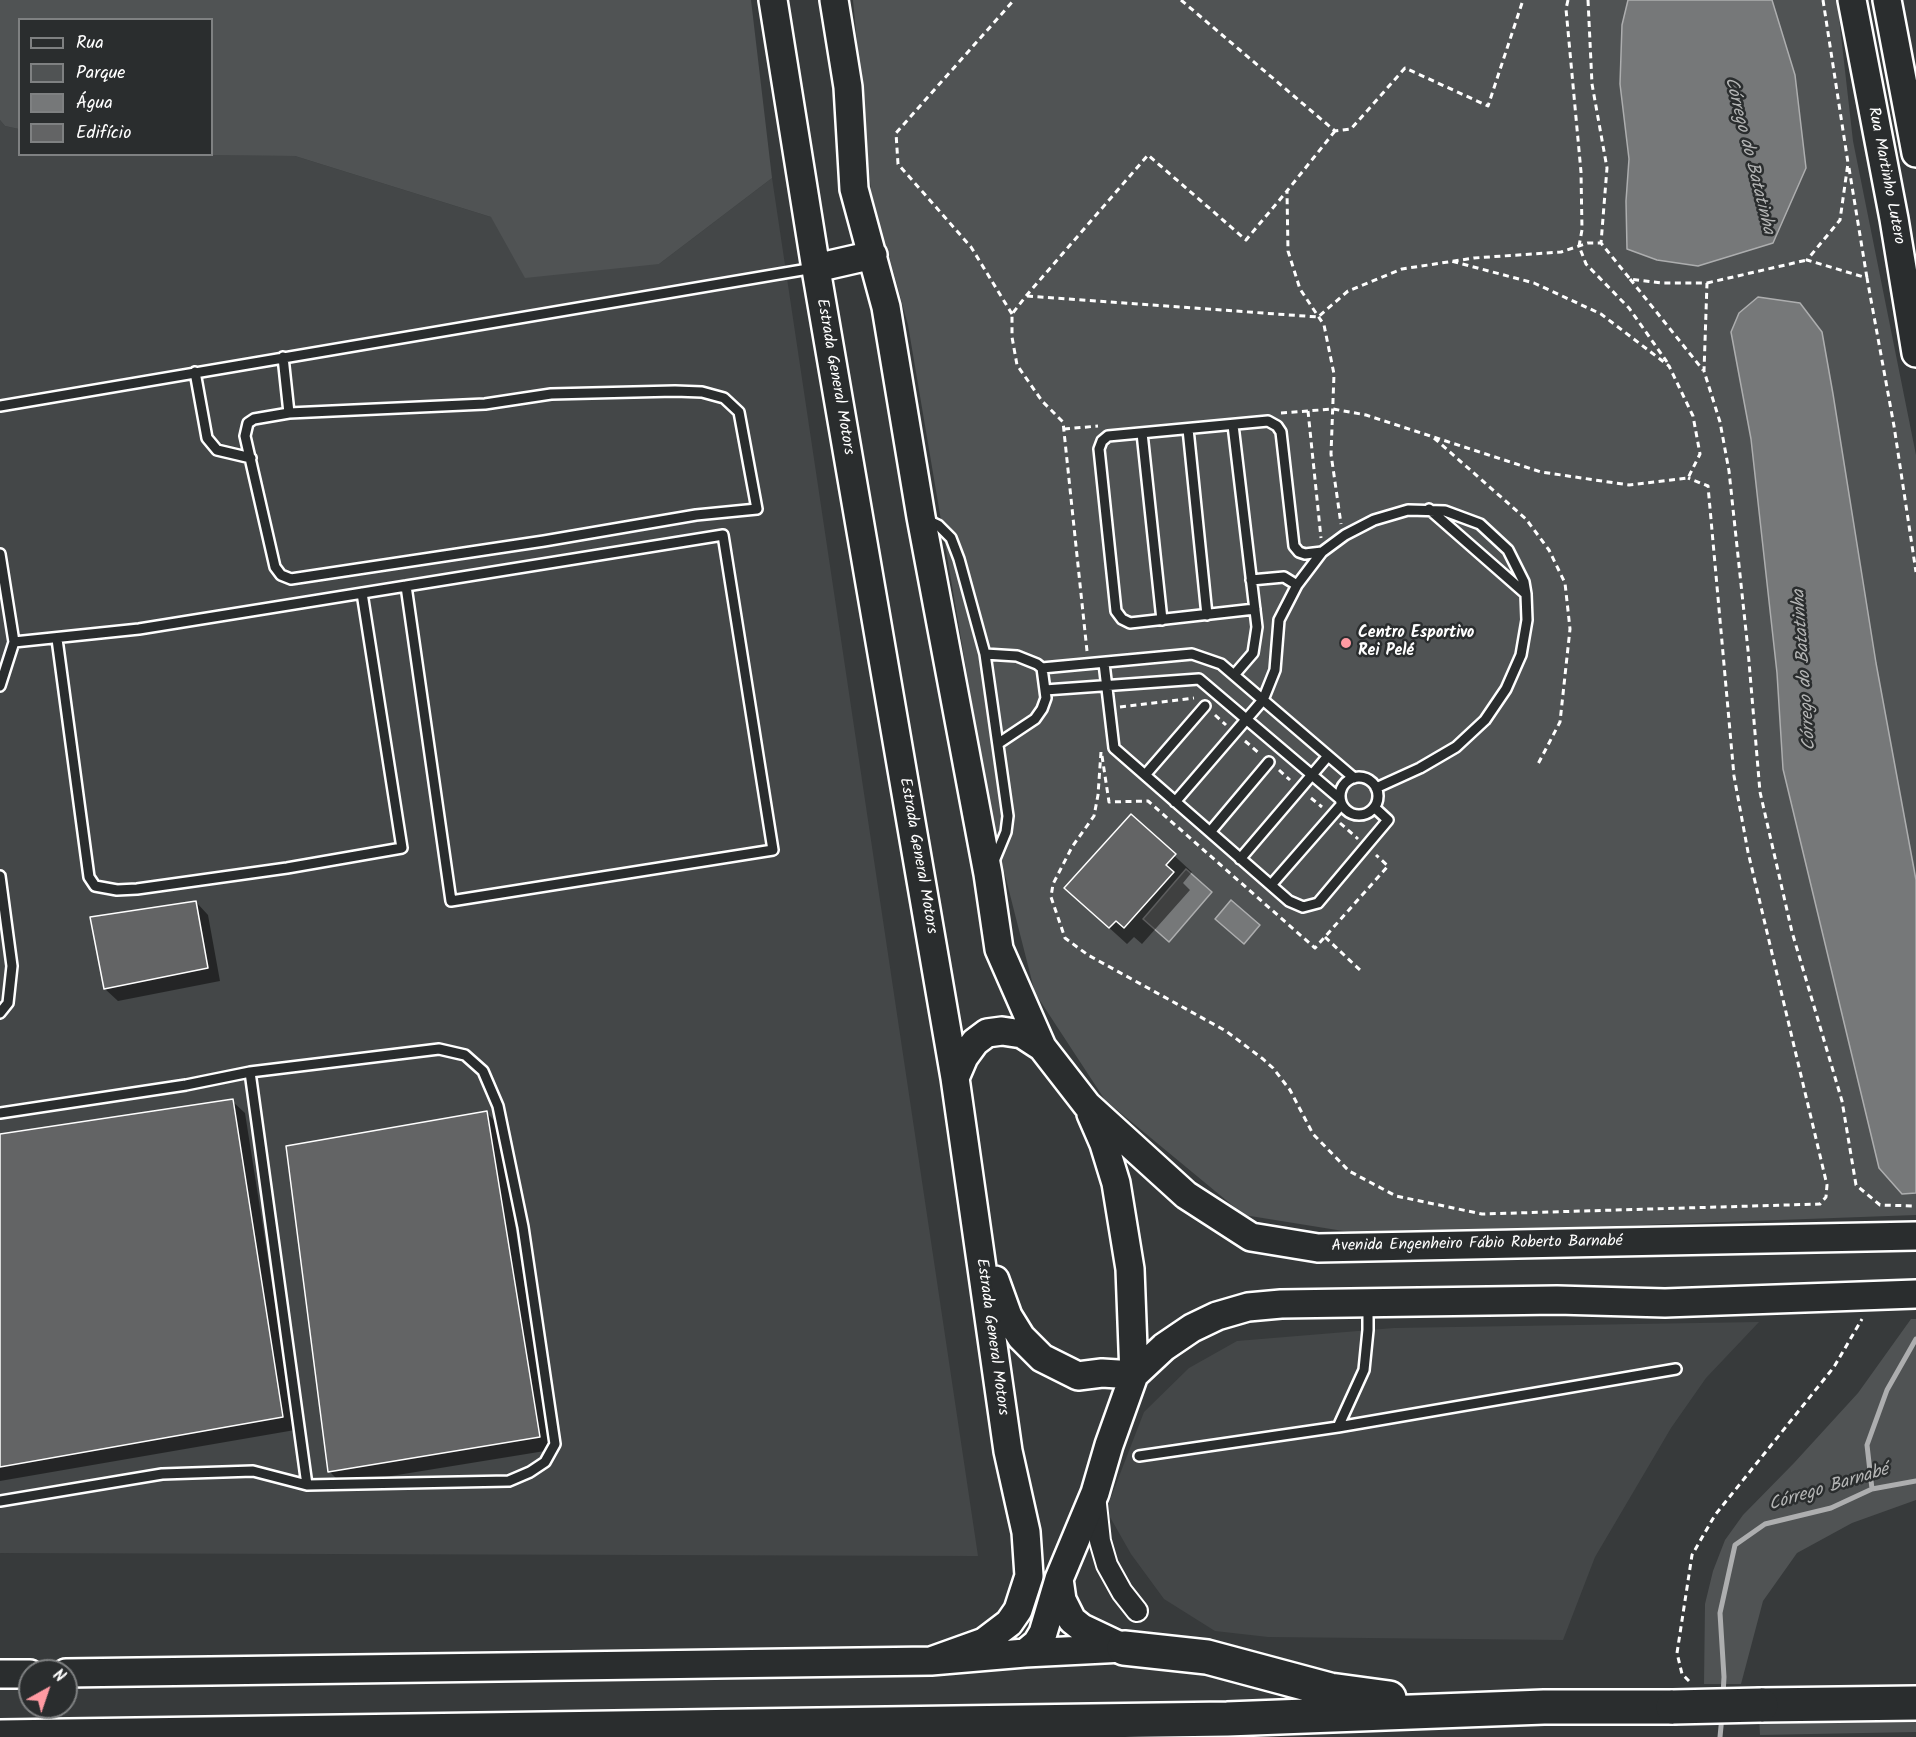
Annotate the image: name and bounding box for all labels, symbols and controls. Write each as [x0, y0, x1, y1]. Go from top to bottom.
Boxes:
legend [18, 18, 213, 156]
text: Rua [76, 29, 104, 58]
text: Parque [76, 59, 125, 88]
water label: Córrego do Batatinha [1718, 75, 1778, 237]
text: Água [76, 89, 113, 118]
street label: Rua Martinho Lutero [1862, 106, 1908, 246]
text: Edifício [76, 119, 131, 148]
street label: Estrada General Motors [811, 297, 857, 457]
water label: Córrego do Batatinha [1790, 589, 1822, 751]
place label: Centro Esportivo Rei Pelé [1358, 624, 1474, 662]
marker: Centro Esportivo Rei Pelé [1339, 636, 1353, 650]
street label: Estrada General Motors [894, 776, 940, 936]
street label: Avenida Engenheiro Fábio Roberto Barnabé [1331, 1233, 1623, 1257]
street label: Estrada General Motors [970, 1257, 1012, 1417]
water label: Córrego Barnabé [1767, 1461, 1891, 1517]
north arrow [18, 1659, 78, 1719]
text: N [47, 1664, 71, 1689]

